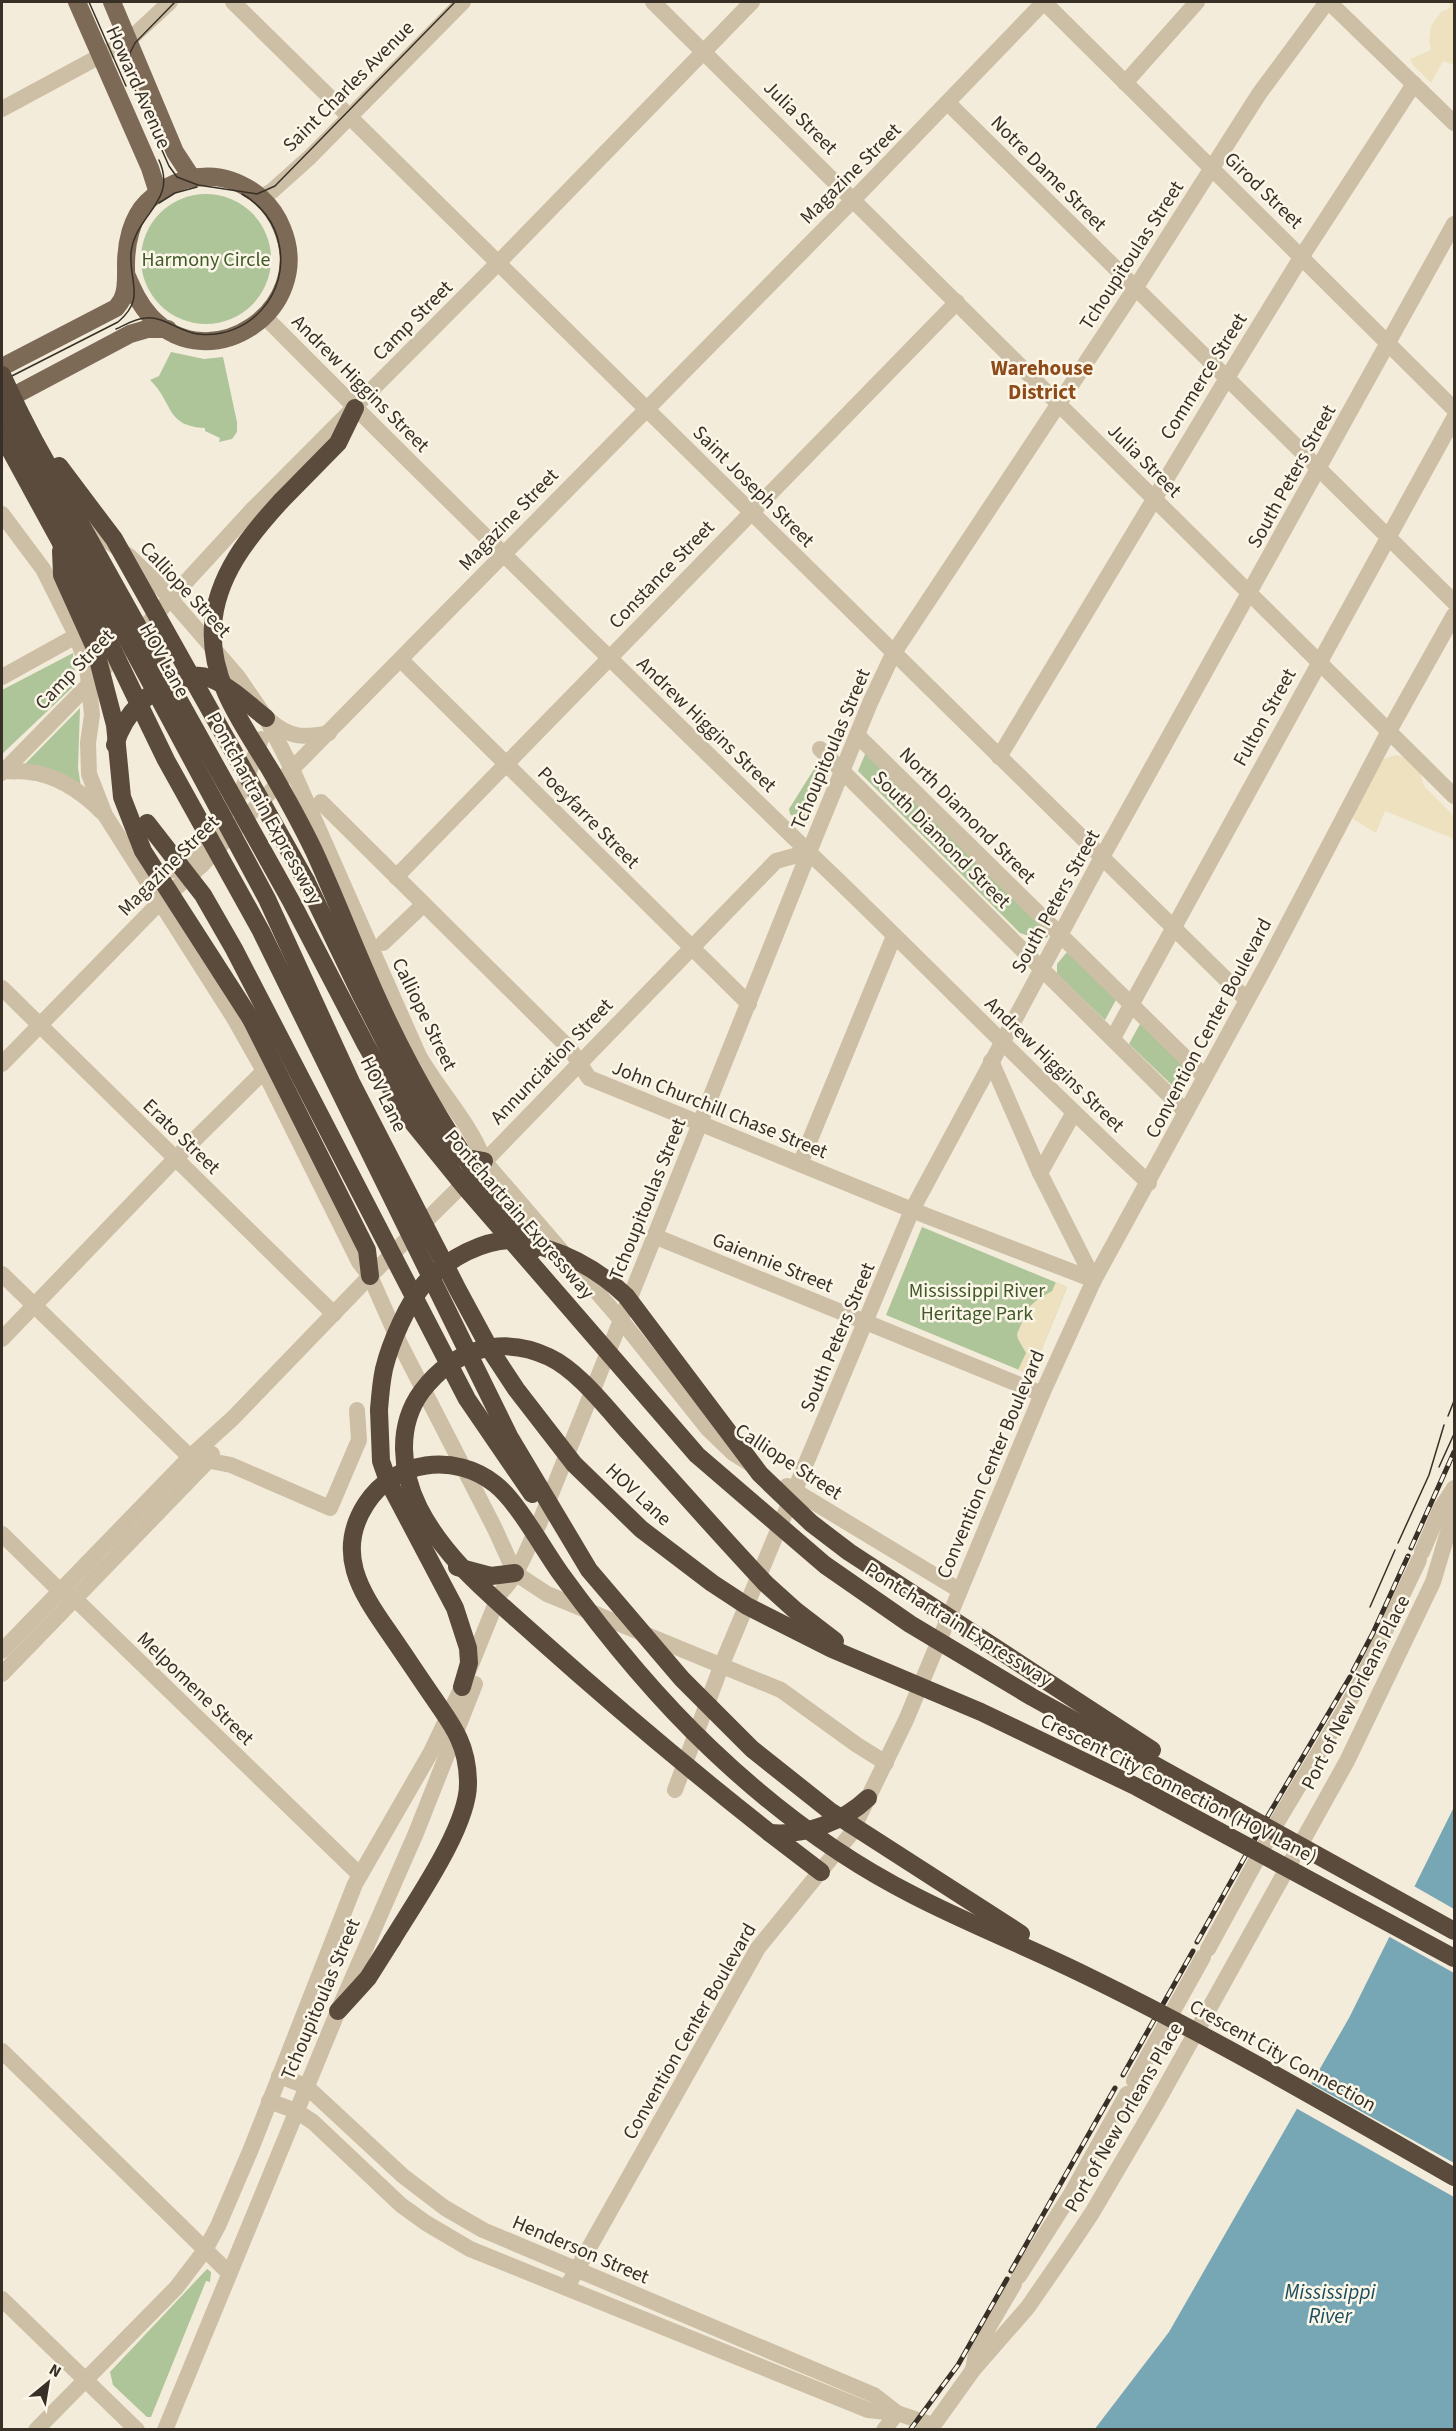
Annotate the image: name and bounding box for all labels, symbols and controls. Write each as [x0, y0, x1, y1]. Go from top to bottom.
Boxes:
street label: Saint Charles Avenue [277, 15, 421, 159]
street label: Howard Avenue [99, 22, 178, 153]
street label: Julia Street [757, 74, 844, 161]
street label: Notre Dame Street [984, 109, 1113, 238]
street label: Magazine Street [794, 117, 908, 231]
street label: Girod Street [1218, 146, 1309, 236]
street label: Tchoupitoulas Street [1073, 175, 1191, 336]
park label: Harmony Circle [142, 246, 271, 274]
street label: Camp Street [366, 274, 459, 367]
street label: Commerce Street [1154, 308, 1254, 445]
street label: Andrew Higgins Street [285, 309, 436, 459]
district label: Warehouse District [991, 353, 1093, 407]
street label: South Peters Street [1241, 399, 1343, 553]
street label: Julia Street [1101, 417, 1188, 504]
street label: Saint Joseph Street [686, 419, 821, 554]
street label: Magazine Street [453, 462, 565, 577]
street label: Constance Street [603, 514, 721, 635]
street label: Calliope Street [133, 535, 237, 644]
street label: HOV Lane [132, 618, 196, 703]
street label: Camp Street [29, 623, 121, 717]
street label: Andrew Higgins Street [630, 651, 783, 799]
street label: Fulton Street [1226, 663, 1303, 771]
street label: Tchoupitoulas Street [784, 664, 878, 834]
street label: Pontchartrain Expressway [199, 707, 329, 910]
street label: North Diamond Street [893, 741, 1042, 891]
street label: Poeyfarre Street [531, 760, 646, 875]
street label: South Diamond Street [866, 764, 1017, 915]
street label: Magazine Street [112, 809, 226, 923]
street label: South Peters Street [1005, 824, 1107, 978]
street label: Convention Center Boulevard [1139, 913, 1279, 1144]
street label: Calliope Street [385, 953, 464, 1076]
street label: Andrew Higgins Street [978, 991, 1131, 1139]
street label: Annunciation Street [484, 992, 620, 1131]
street label: HOV Lane [353, 1052, 413, 1137]
street label: John Churchill Chase Street [608, 1054, 832, 1166]
street label: Erato Street [136, 1093, 227, 1181]
street label: Tchoupitoulas Street [603, 1114, 693, 1285]
street label: Pontchartrain Expressway [438, 1124, 601, 1306]
street label: Gaiennie Street [708, 1226, 837, 1300]
street label: South Peters Street [794, 1258, 882, 1417]
park label: Mississippi River Heritage Park [909, 1277, 1045, 1328]
street label: Convention Center Boulevard [930, 1346, 1052, 1583]
street label: Calliope Street [729, 1417, 848, 1507]
street label: HOV Lane [599, 1457, 678, 1533]
street label: Pontchartrain Expressway [859, 1556, 1058, 1694]
street label: Port of New Orleans Place [1295, 1590, 1417, 1795]
street label: Melpomene Street [131, 1626, 260, 1752]
street label: Crescent City Connection (HOV Lane) [1035, 1707, 1322, 1871]
street label: Tchoupitoulas Street [274, 1914, 368, 2084]
street label: Convention Center Boulevard [616, 1918, 763, 2145]
street label: Crescent City Connection [1184, 1993, 1381, 2119]
street label: Port of New Orleans Place [1058, 2017, 1190, 2218]
street label: Henderson Street [508, 2208, 654, 2291]
water label: Mississippi River [1285, 2277, 1376, 2331]
north arrow [18, 2353, 78, 2413]
text: N [45, 2359, 65, 2383]

